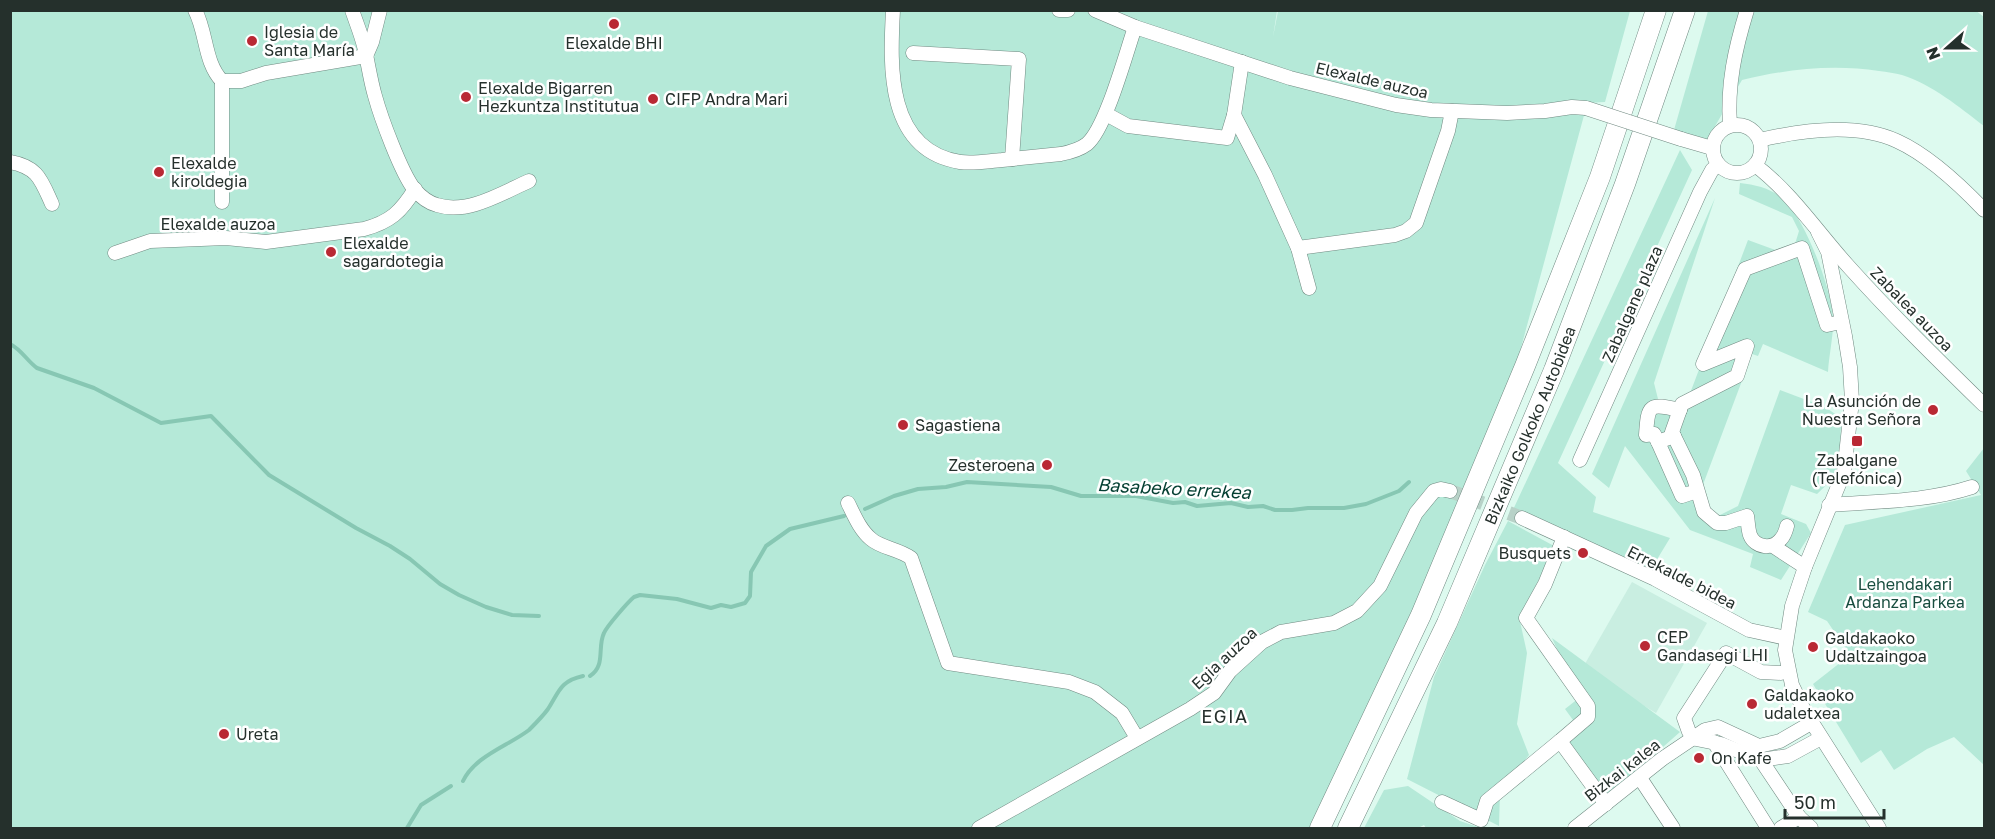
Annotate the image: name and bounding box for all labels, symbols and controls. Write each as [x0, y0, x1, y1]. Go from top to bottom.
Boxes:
marker: Elexalde BHI [607, 17, 621, 31]
north arrow [1917, 18, 1977, 78]
place label: Iglesia de Santa María [264, 22, 355, 60]
place label: Elexalde BHI [565, 33, 663, 53]
marker: Iglesia de Santa María [245, 34, 259, 48]
text: N [1921, 44, 1945, 63]
street label: Elexalde auzoa [1314, 57, 1430, 103]
place label: Elexalde Bigarren Hezkuntza Institutua [478, 78, 639, 116]
place label: CIFP Andra Mari [665, 89, 788, 109]
marker: Elexalde Bigarren Hezkuntza Institutua [459, 90, 473, 104]
marker: CIFP Andra Mari [646, 92, 660, 106]
place label: Elexalde kiroldegia [171, 153, 247, 191]
marker: Elexalde kiroldegia [152, 165, 166, 179]
street label: Elexalde auzoa [161, 214, 275, 234]
place label: Elexalde sagardotegia [343, 233, 444, 271]
street label: Zabalgane plaza [1597, 243, 1667, 365]
marker: Elexalde sagardotegia [324, 245, 338, 259]
street label: Zabalea auzoa [1866, 262, 1958, 356]
street label: Bizkaiko Golkoko Autobidea [1480, 323, 1580, 528]
place label: La Asunción de Nuestra Señora [1802, 391, 1921, 429]
marker: La Asunción de Nuestra Señora [1926, 403, 1940, 417]
place label: Sagastiena [915, 415, 1001, 435]
marker: Sagastiena [896, 418, 910, 432]
marker: Zabalgane (Telefónica) [1850, 434, 1864, 448]
place label: Zabalgane (Telefónica) [1811, 450, 1903, 488]
place label: Zesteroena [948, 455, 1035, 475]
marker: Zesteroena [1040, 458, 1054, 472]
water label: Basabeko errekea [1097, 473, 1252, 503]
street label: Errekalde bidea [1624, 541, 1740, 613]
place label: Busquets [1498, 543, 1571, 563]
marker: Busquets [1576, 546, 1590, 560]
park label: Lehendakari Ardanza Parkea [1845, 574, 1965, 612]
street label: Egia auzoa [1187, 623, 1261, 693]
place label: CEP Gandasegi LHI [1657, 627, 1768, 665]
place label: Galdakaoko Udaltzaingoa [1825, 628, 1927, 666]
marker: CEP Gandasegi LHI [1638, 639, 1652, 653]
marker: Galdakaoko Udaltzaingoa [1806, 640, 1820, 654]
place label: Galdakaoko udaletxea [1764, 685, 1854, 723]
marker: Galdakaoko udaletxea [1745, 697, 1759, 711]
district label: EGIA [1201, 705, 1249, 727]
place label: Ureta [236, 724, 278, 744]
marker: Ureta [217, 727, 231, 741]
street label: Bizkai kalea [1580, 734, 1664, 806]
place label: On Kafe [1711, 748, 1772, 768]
marker: On Kafe [1692, 751, 1706, 765]
scale bar [1785, 782, 1884, 820]
text: 50 m [1794, 791, 1836, 813]

